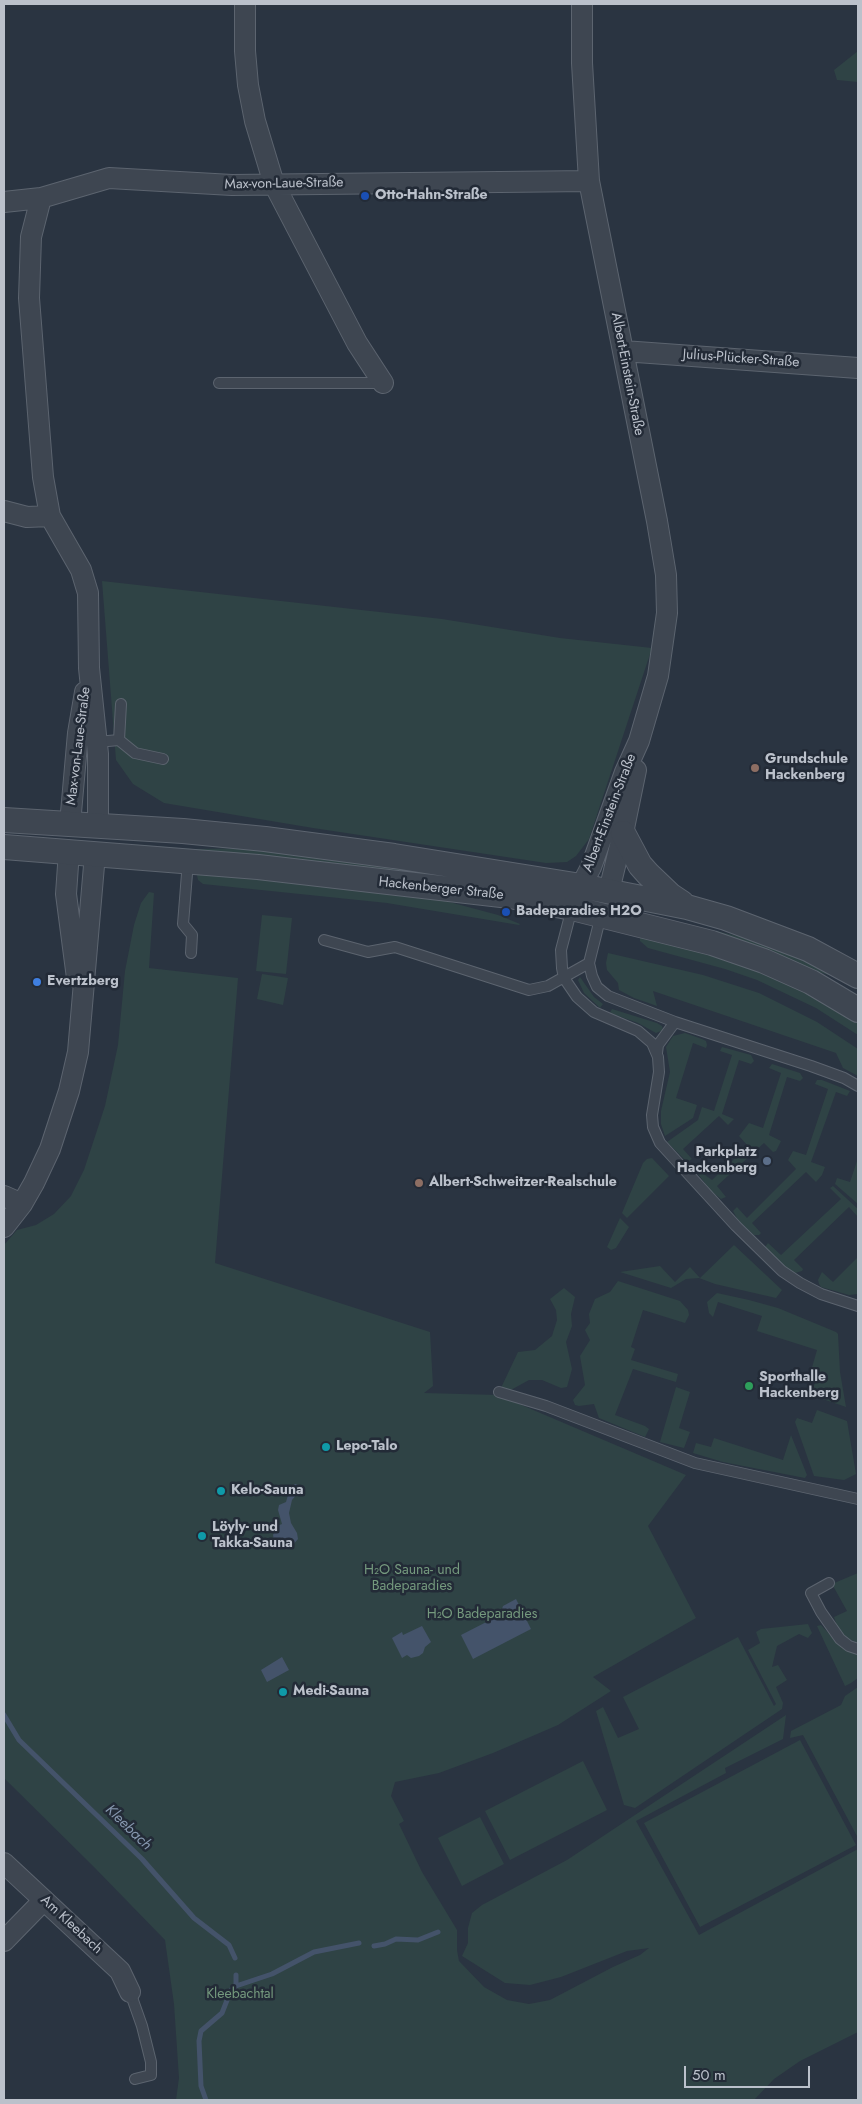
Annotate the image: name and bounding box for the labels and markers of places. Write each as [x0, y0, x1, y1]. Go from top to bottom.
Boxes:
place label: Otto-Hahn-Straße [375, 188, 487, 204]
marker: Otto-Hahn-Straße [359, 190, 371, 202]
place label: Grundschule Hackenberg [765, 752, 848, 784]
marker: Grundschule Hackenberg [749, 762, 761, 774]
place label: Badeparadies H2O [516, 904, 642, 920]
marker: Badeparadies H2O [500, 906, 512, 918]
place label: Evertzberg [47, 974, 119, 990]
marker: Evertzberg [31, 976, 43, 988]
place label: Parkplatz Hackenberg [677, 1145, 757, 1178]
marker: Parkplatz Hackenberg [761, 1155, 773, 1167]
place label: Albert-Schweitzer-Realschule [429, 1175, 617, 1191]
marker: Albert-Schweitzer-Realschule [413, 1177, 425, 1189]
place label: Sporthalle Hackenberg [759, 1370, 839, 1402]
marker: Sporthalle Hackenberg [743, 1380, 755, 1392]
place label: Lepo-Talo [336, 1439, 397, 1455]
marker: Lepo-Talo [320, 1441, 332, 1453]
place label: Kelo-Sauna [231, 1483, 303, 1499]
marker: Kelo-Sauna [215, 1485, 227, 1497]
place label: Löyly- und Takka-Sauna [212, 1520, 293, 1552]
marker: Löyly- und Takka-Sauna [196, 1530, 208, 1542]
place label: Medi-Sauna [293, 1684, 369, 1700]
marker: Medi-Sauna [277, 1686, 289, 1698]

